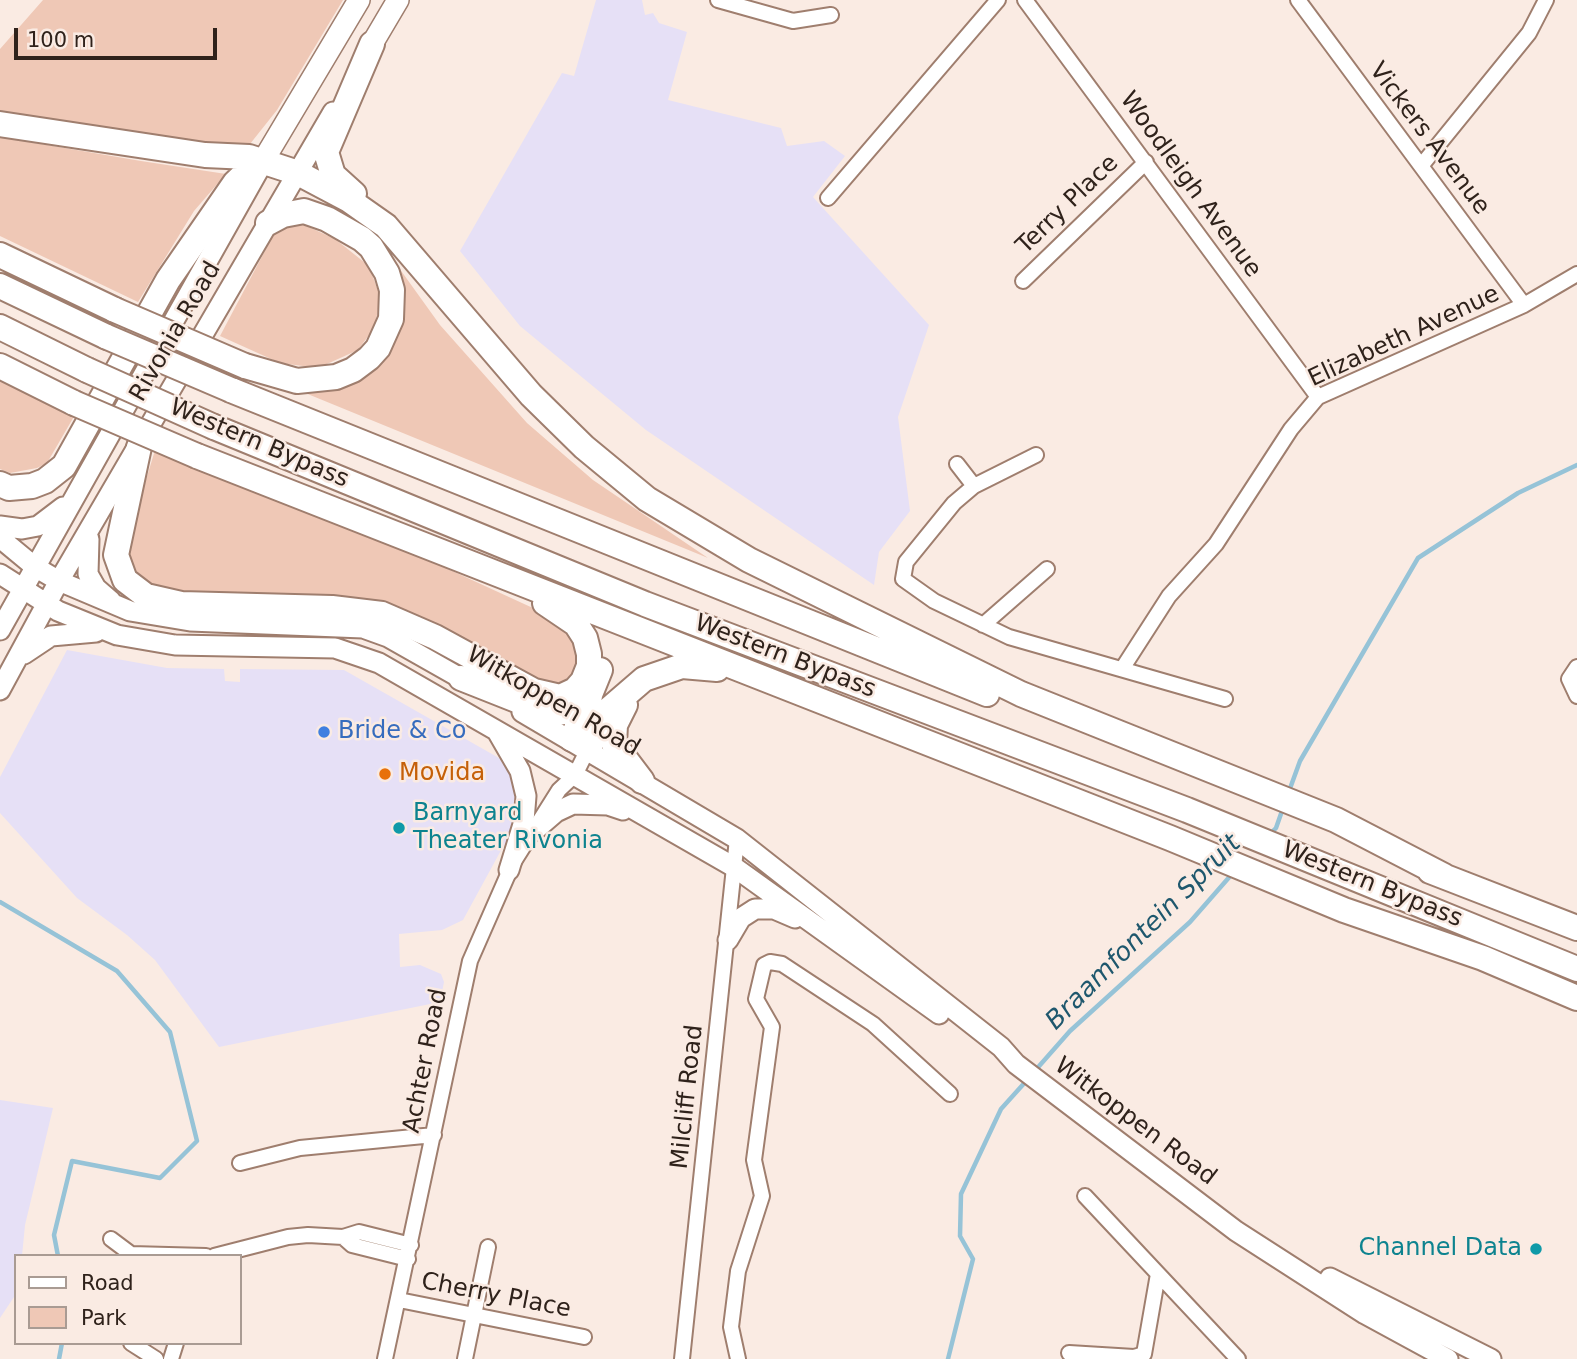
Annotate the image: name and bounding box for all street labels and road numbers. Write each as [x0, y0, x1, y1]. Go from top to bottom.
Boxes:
street label: Vickers Avenue [1363, 57, 1495, 221]
street label: Woodleigh Avenue [1113, 87, 1267, 283]
street label: Terry Place [1011, 149, 1125, 261]
street label: Rivonia Road [124, 257, 228, 407]
street label: Elizabeth Avenue [1304, 280, 1504, 394]
street label: Western Bypass [165, 393, 353, 495]
street label: Western Bypass [690, 609, 880, 705]
street label: Witkoppen Road [461, 641, 645, 763]
street label: Western Bypass [1278, 836, 1466, 934]
street label: Achter Road [398, 986, 454, 1136]
street label: Milcliff Road [666, 1023, 710, 1171]
street label: Witkoppen Road [1048, 1052, 1222, 1192]
street label: Cherry Place [419, 1267, 573, 1325]

